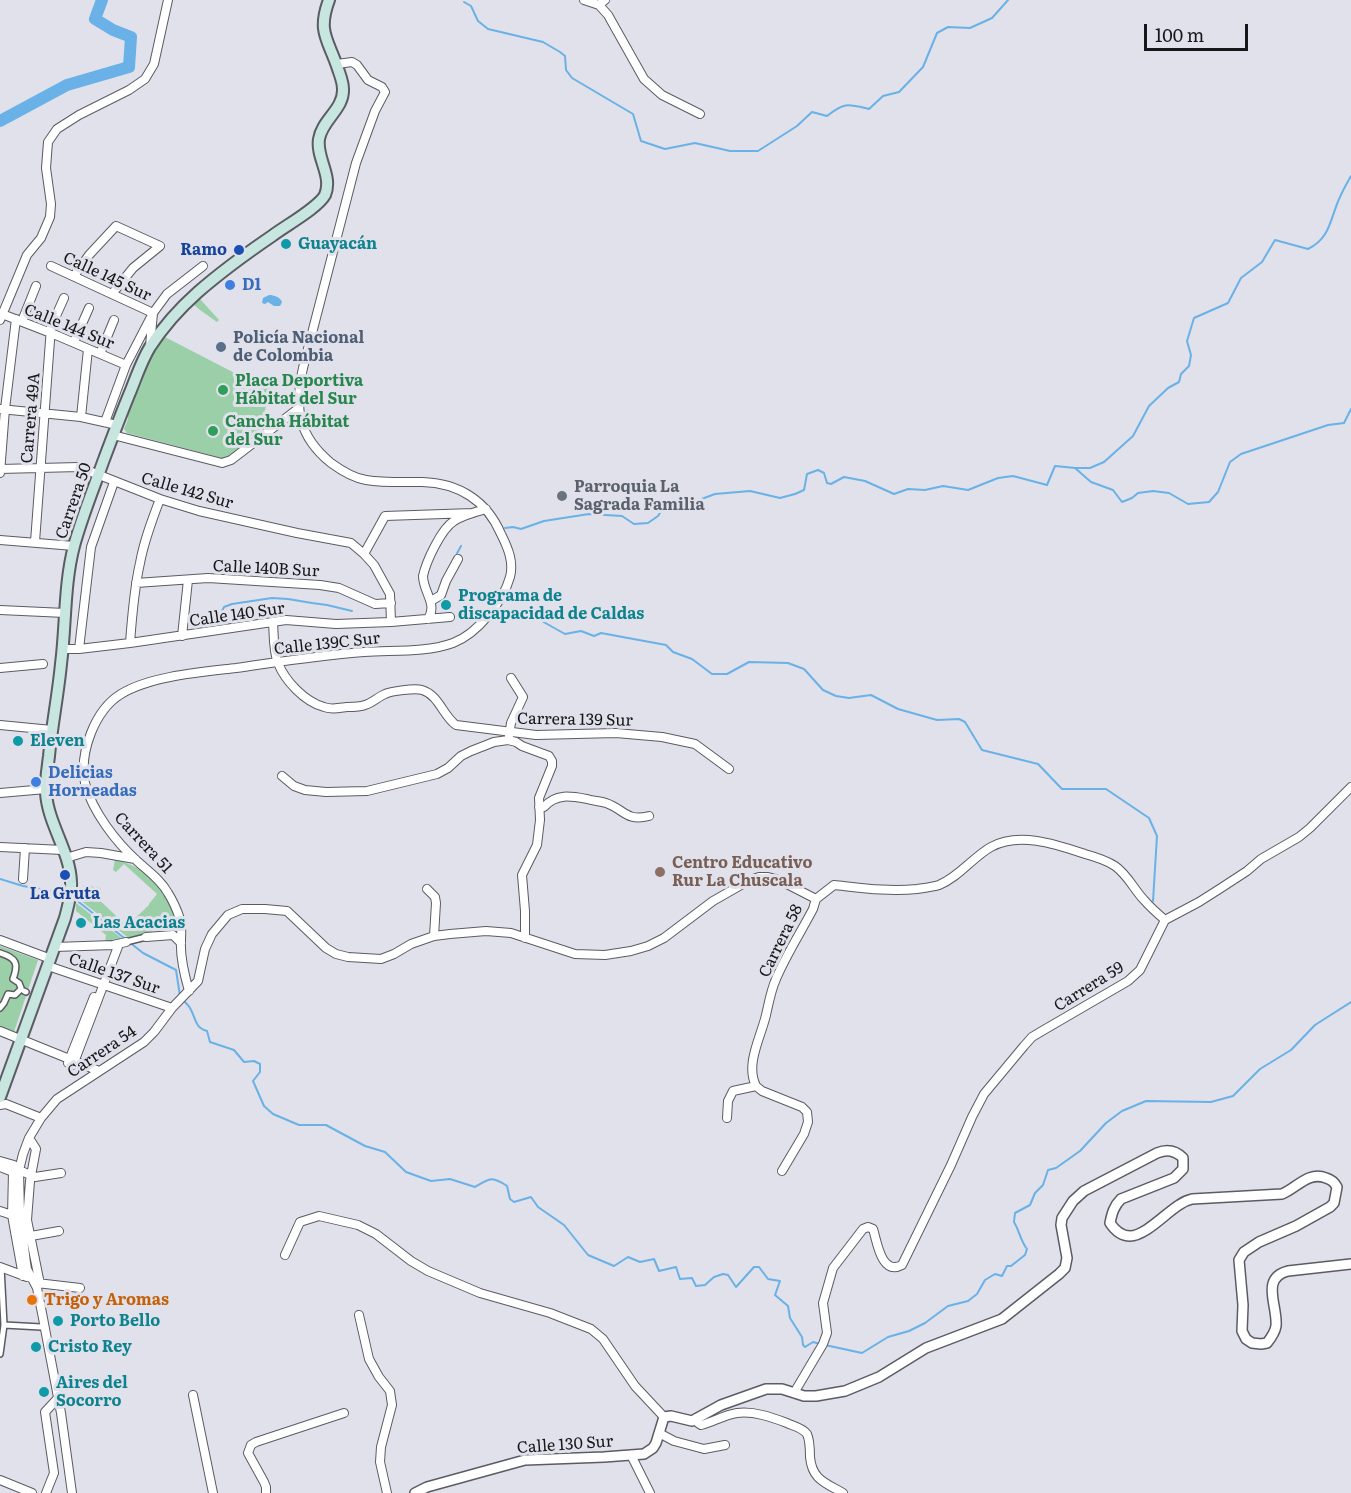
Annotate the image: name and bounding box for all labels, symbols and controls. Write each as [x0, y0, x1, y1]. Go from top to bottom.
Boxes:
scale bar [1147, 12, 1250, 50]
text: 100 m [1155, 21, 1204, 48]
place label: Guayacán [298, 234, 377, 254]
marker: Guayacán [279, 237, 293, 251]
place label: Ramo [180, 240, 227, 260]
marker: Ramo [232, 243, 246, 257]
street label: Calle 145 Sur [60, 248, 154, 306]
place label: D1 [242, 275, 261, 295]
marker: D1 [223, 278, 237, 292]
street label: Calle 144 Sur [21, 300, 117, 354]
place label: Policía Nacional de Colombia [233, 328, 364, 366]
marker: Policía Nacional de Colombia [214, 340, 228, 354]
place label: Placa Deportiva Hábitat del Sur [235, 371, 363, 409]
street label: Carrera 49A [17, 372, 45, 464]
marker: Placa Deportiva Hábitat del Sur [216, 383, 230, 397]
place label: Cancha Hábitat del Sur [225, 412, 349, 450]
marker: Cancha Hábitat del Sur [206, 424, 220, 438]
street label: Carrera 50 [52, 460, 96, 542]
street label: Calle 142 Sur [139, 469, 235, 513]
place label: Parroquia La Sagrada Familia [574, 477, 705, 515]
marker: Parroquia La Sagrada Familia [555, 489, 569, 503]
street label: Calle 140B Sur [212, 557, 320, 581]
place label: Programa de discapacidad de Caldas [458, 586, 644, 624]
marker: Programa de discapacidad de Caldas [439, 598, 453, 612]
street label: Calle 140 Sur [188, 599, 286, 631]
street label: Calle 139C Sur [273, 629, 381, 659]
street label: Carrera 139 Sur [517, 709, 633, 731]
place label: Eleven [30, 731, 85, 751]
marker: Eleven [11, 734, 25, 748]
place label: Delicias Horneadas [48, 763, 137, 801]
marker: Delicias Horneadas [29, 775, 43, 789]
street label: Carrera 51 [110, 808, 176, 878]
place label: Centro Educativo Rur La Chuscala [672, 853, 812, 891]
marker: Centro Educativo Rur La Chuscala [653, 865, 667, 879]
marker: La Gruta [58, 868, 72, 882]
place label: La Gruta [30, 884, 100, 904]
street label: Carrera 58 [755, 901, 807, 981]
place label: Las Acacias [93, 913, 185, 933]
marker: Las Acacias [74, 916, 88, 930]
street label: Calle 137 Sur [66, 949, 162, 999]
street label: Carrera 59 [1051, 958, 1127, 1016]
street label: Carrera 54 [64, 1022, 140, 1082]
place label: Trigo y Aromas [44, 1290, 169, 1310]
marker: Trigo y Aromas [25, 1293, 39, 1307]
place label: Porto Bello [70, 1311, 160, 1331]
marker: Porto Bello [51, 1314, 65, 1328]
place label: Cristo Rey [48, 1337, 132, 1357]
marker: Cristo Rey [29, 1340, 43, 1354]
place label: Aires del Socorro [56, 1373, 128, 1411]
marker: Aires del Socorro [37, 1385, 51, 1399]
street label: Calle 130 Sur [516, 1432, 614, 1458]

